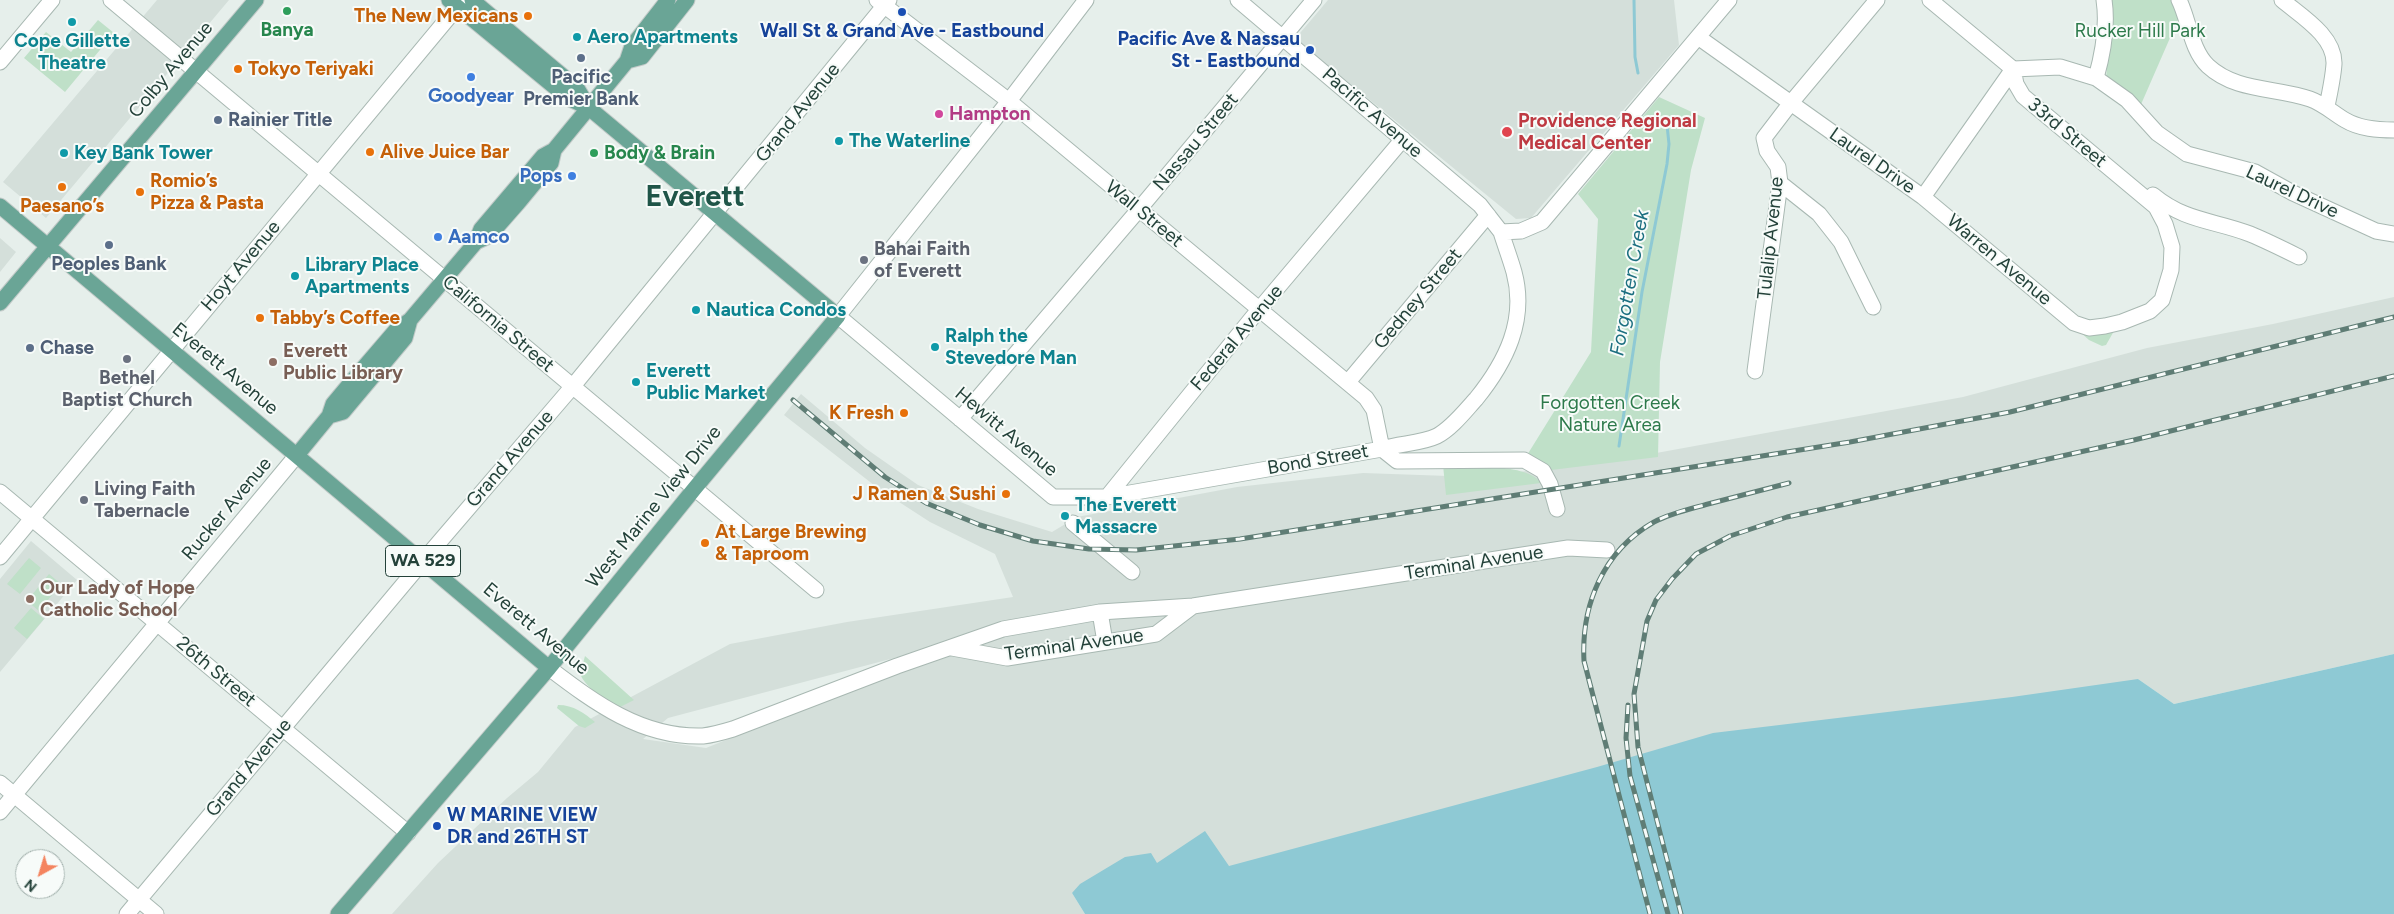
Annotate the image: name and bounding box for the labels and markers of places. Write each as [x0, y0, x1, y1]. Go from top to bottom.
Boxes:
marker: Banya [281, 5, 293, 17]
place label: The New Mexicans [354, 5, 518, 27]
marker: Wall St & Grand Ave - Eastbound [896, 6, 908, 18]
marker: The New Mexicans [522, 10, 534, 22]
marker: Cope Gillette Theatre [66, 16, 78, 28]
place label: Banya [260, 19, 314, 41]
place label: Wall St & Grand Ave - Eastbound [760, 20, 1044, 42]
place label: Aero Apartments [587, 26, 738, 48]
place label: Pacific Ave & Nassau St - Eastbound [1118, 28, 1300, 72]
place label: Cope Gillette Theatre [14, 30, 130, 74]
marker: Aero Apartments [571, 31, 583, 43]
marker: Pacific Ave & Nassau St - Eastbound [1304, 44, 1316, 56]
marker: Pacific Premier Bank [575, 52, 587, 64]
place label: Tokyo Teriyaki [248, 58, 374, 80]
marker: Tokyo Teriyaki [232, 63, 244, 75]
place label: Pacific Premier Bank [523, 66, 639, 110]
marker: Goodyear [465, 71, 477, 83]
place label: Goodyear [428, 85, 514, 107]
place label: Hampton [949, 103, 1031, 125]
marker: Hampton [933, 108, 945, 120]
place label: Rainier Title [228, 109, 332, 131]
place label: Providence Regional Medical Center [1518, 110, 1697, 154]
marker: Rainier Title [212, 114, 224, 126]
marker: Providence Regional Medical Center [1500, 125, 1514, 139]
place label: The Waterline [849, 130, 970, 152]
marker: The Waterline [833, 135, 845, 147]
place label: Alive Juice Bar [380, 141, 509, 163]
place label: Key Bank Tower [74, 142, 213, 164]
place label: Body & Brain [604, 142, 715, 164]
marker: Alive Juice Bar [364, 146, 376, 158]
marker: Key Bank Tower [58, 147, 70, 159]
marker: Body & Brain [588, 147, 600, 159]
place label: Pops [519, 165, 562, 187]
place label: Romio’s Pizza & Pasta [150, 170, 264, 214]
marker: Pops [566, 170, 578, 182]
marker: Paesano’s [56, 181, 68, 193]
marker: Romio’s Pizza & Pasta [134, 186, 146, 198]
place label: Paesano’s [20, 195, 104, 217]
place label: Aamco [448, 226, 509, 248]
marker: Aamco [432, 231, 444, 243]
place label: Bahai Faith of Everett [874, 238, 970, 282]
marker: Peoples Bank [103, 239, 115, 251]
place label: Peoples Bank [51, 253, 167, 275]
place label: Library Place Apartments [305, 254, 419, 298]
marker: Bahai Faith of Everett [858, 254, 870, 266]
marker: Library Place Apartments [289, 270, 301, 282]
place label: Nautica Condos [706, 299, 846, 321]
marker: Nautica Condos [690, 304, 702, 316]
place label: Tabby’s Coffee [270, 307, 400, 329]
marker: Tabby’s Coffee [254, 312, 266, 324]
place label: Ralph the Stevedore Man [945, 325, 1077, 369]
place label: Chase [40, 337, 94, 359]
place label: Everett Public Library [283, 340, 403, 384]
marker: Ralph the Stevedore Man [929, 341, 941, 353]
marker: Chase [24, 342, 36, 354]
marker: Bethel Baptist Church [121, 353, 133, 365]
marker: Everett Public Library [267, 356, 279, 368]
place label: Everett Public Market [646, 360, 766, 404]
place label: Bethel Baptist Church [62, 367, 192, 411]
marker: Everett Public Market [630, 376, 642, 388]
place label: K Fresh [829, 402, 894, 424]
marker: K Fresh [898, 407, 910, 419]
place label: Living Faith Tabernacle [94, 478, 195, 522]
place label: J Ramen & Sushi [852, 483, 996, 505]
marker: J Ramen & Sushi [1000, 488, 1012, 500]
marker: Living Faith Tabernacle [78, 494, 90, 506]
place label: The Everett Massacre [1075, 494, 1177, 538]
marker: The Everett Massacre [1059, 510, 1071, 522]
place label: At Large Brewing & Taproom [715, 521, 867, 565]
marker: At Large Brewing & Taproom [699, 537, 711, 549]
place label: Our Lady of Hope Catholic School [40, 577, 195, 621]
marker: Our Lady of Hope Catholic School [24, 593, 36, 605]
place label: W MARINE VIEW DR and 26TH ST [447, 804, 597, 848]
marker: W MARINE VIEW DR and 26TH ST [431, 820, 443, 832]

